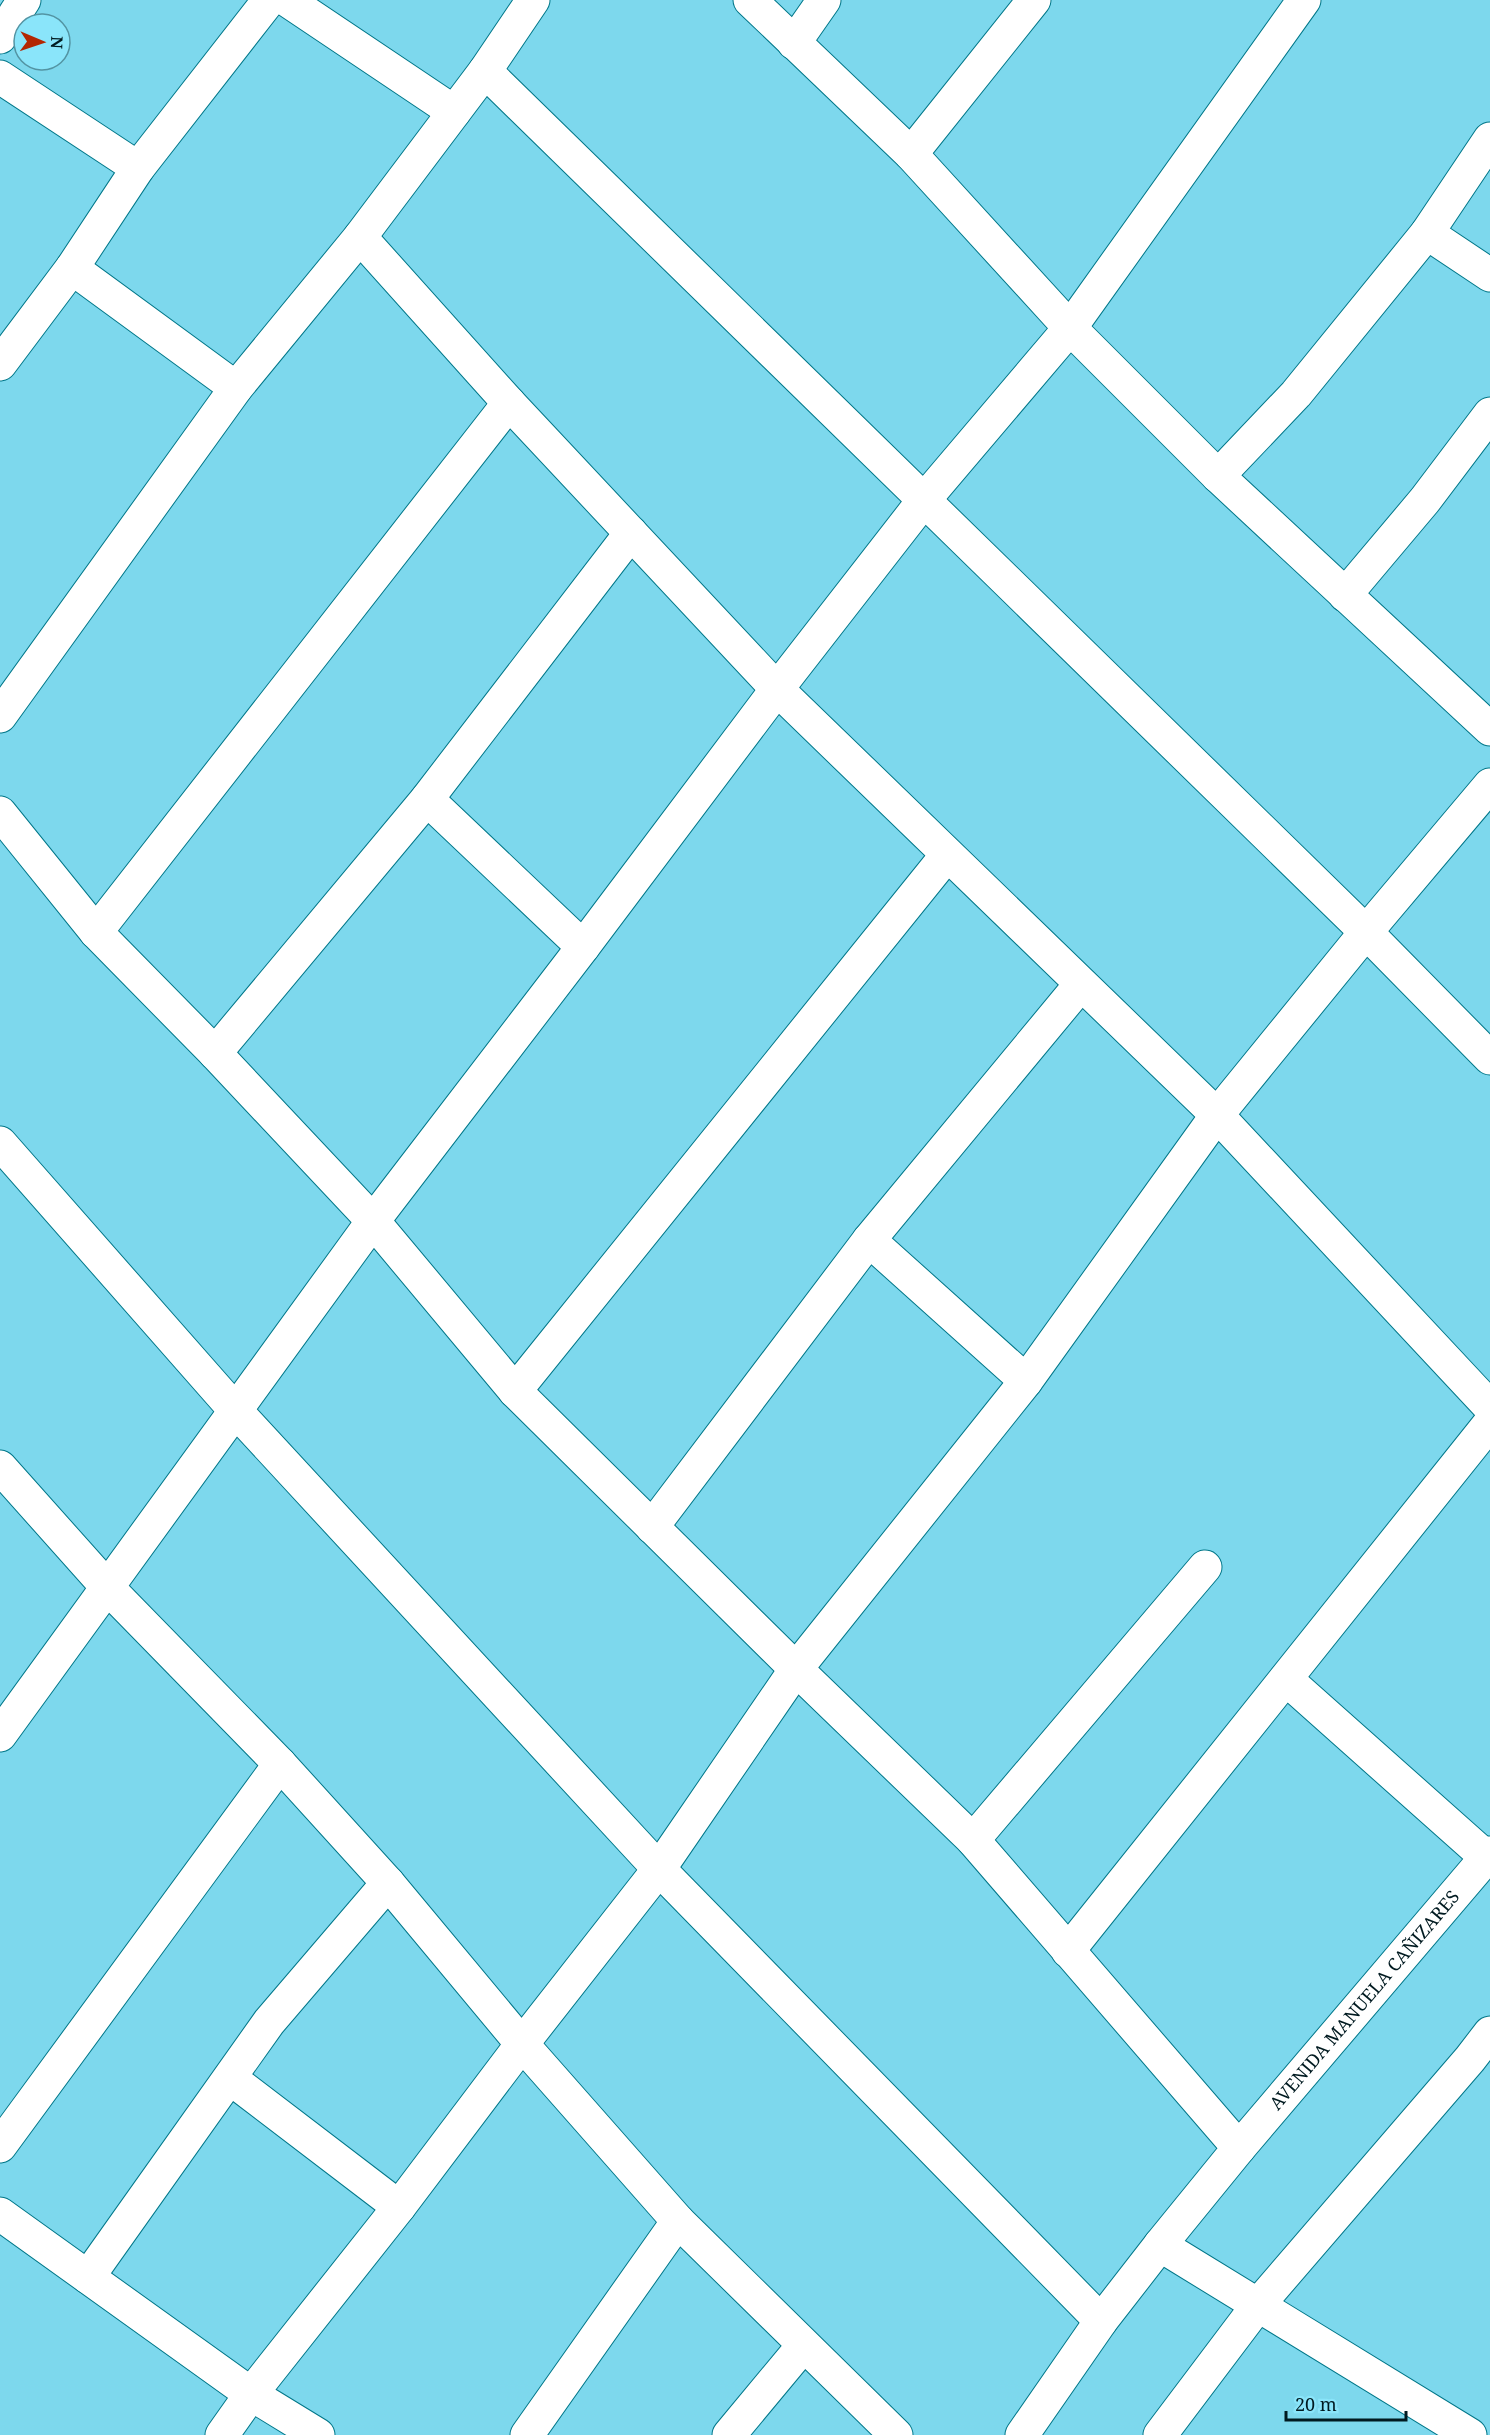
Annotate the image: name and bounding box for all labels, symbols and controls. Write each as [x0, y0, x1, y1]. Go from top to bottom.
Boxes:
north arrow [12, 12, 72, 72]
text: N [46, 36, 68, 50]
street label: AVENIDA MANUELA CAÑIZARES [1264, 1885, 1464, 2115]
scale bar [1286, 2384, 1406, 2422]
text: 20 m [1295, 2392, 1337, 2416]

